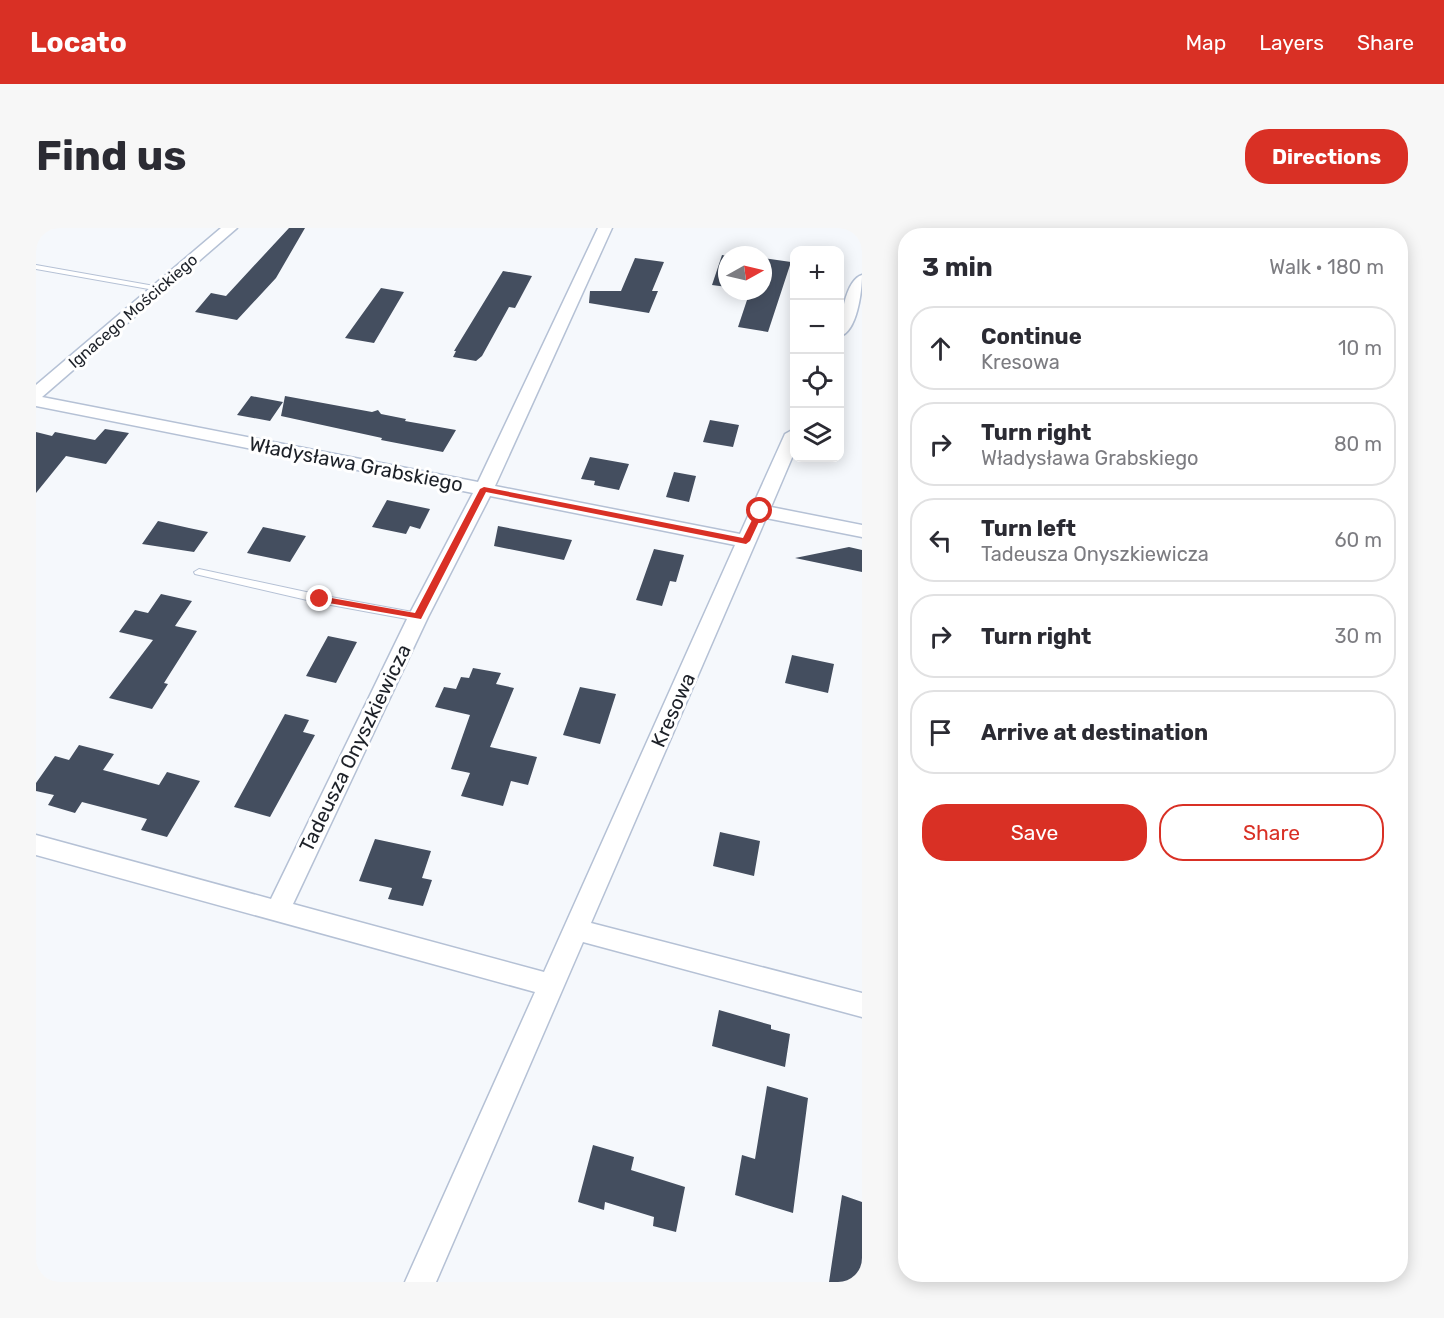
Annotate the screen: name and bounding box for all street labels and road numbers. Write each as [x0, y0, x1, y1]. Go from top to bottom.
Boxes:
street label: Ignacego Mościckiego [65, 250, 201, 372]
street label: Władysława Grabskiego [247, 431, 465, 497]
street label: Tadeusza Onyszkiewicza [294, 640, 416, 856]
street label: Kresowa [646, 669, 700, 751]

